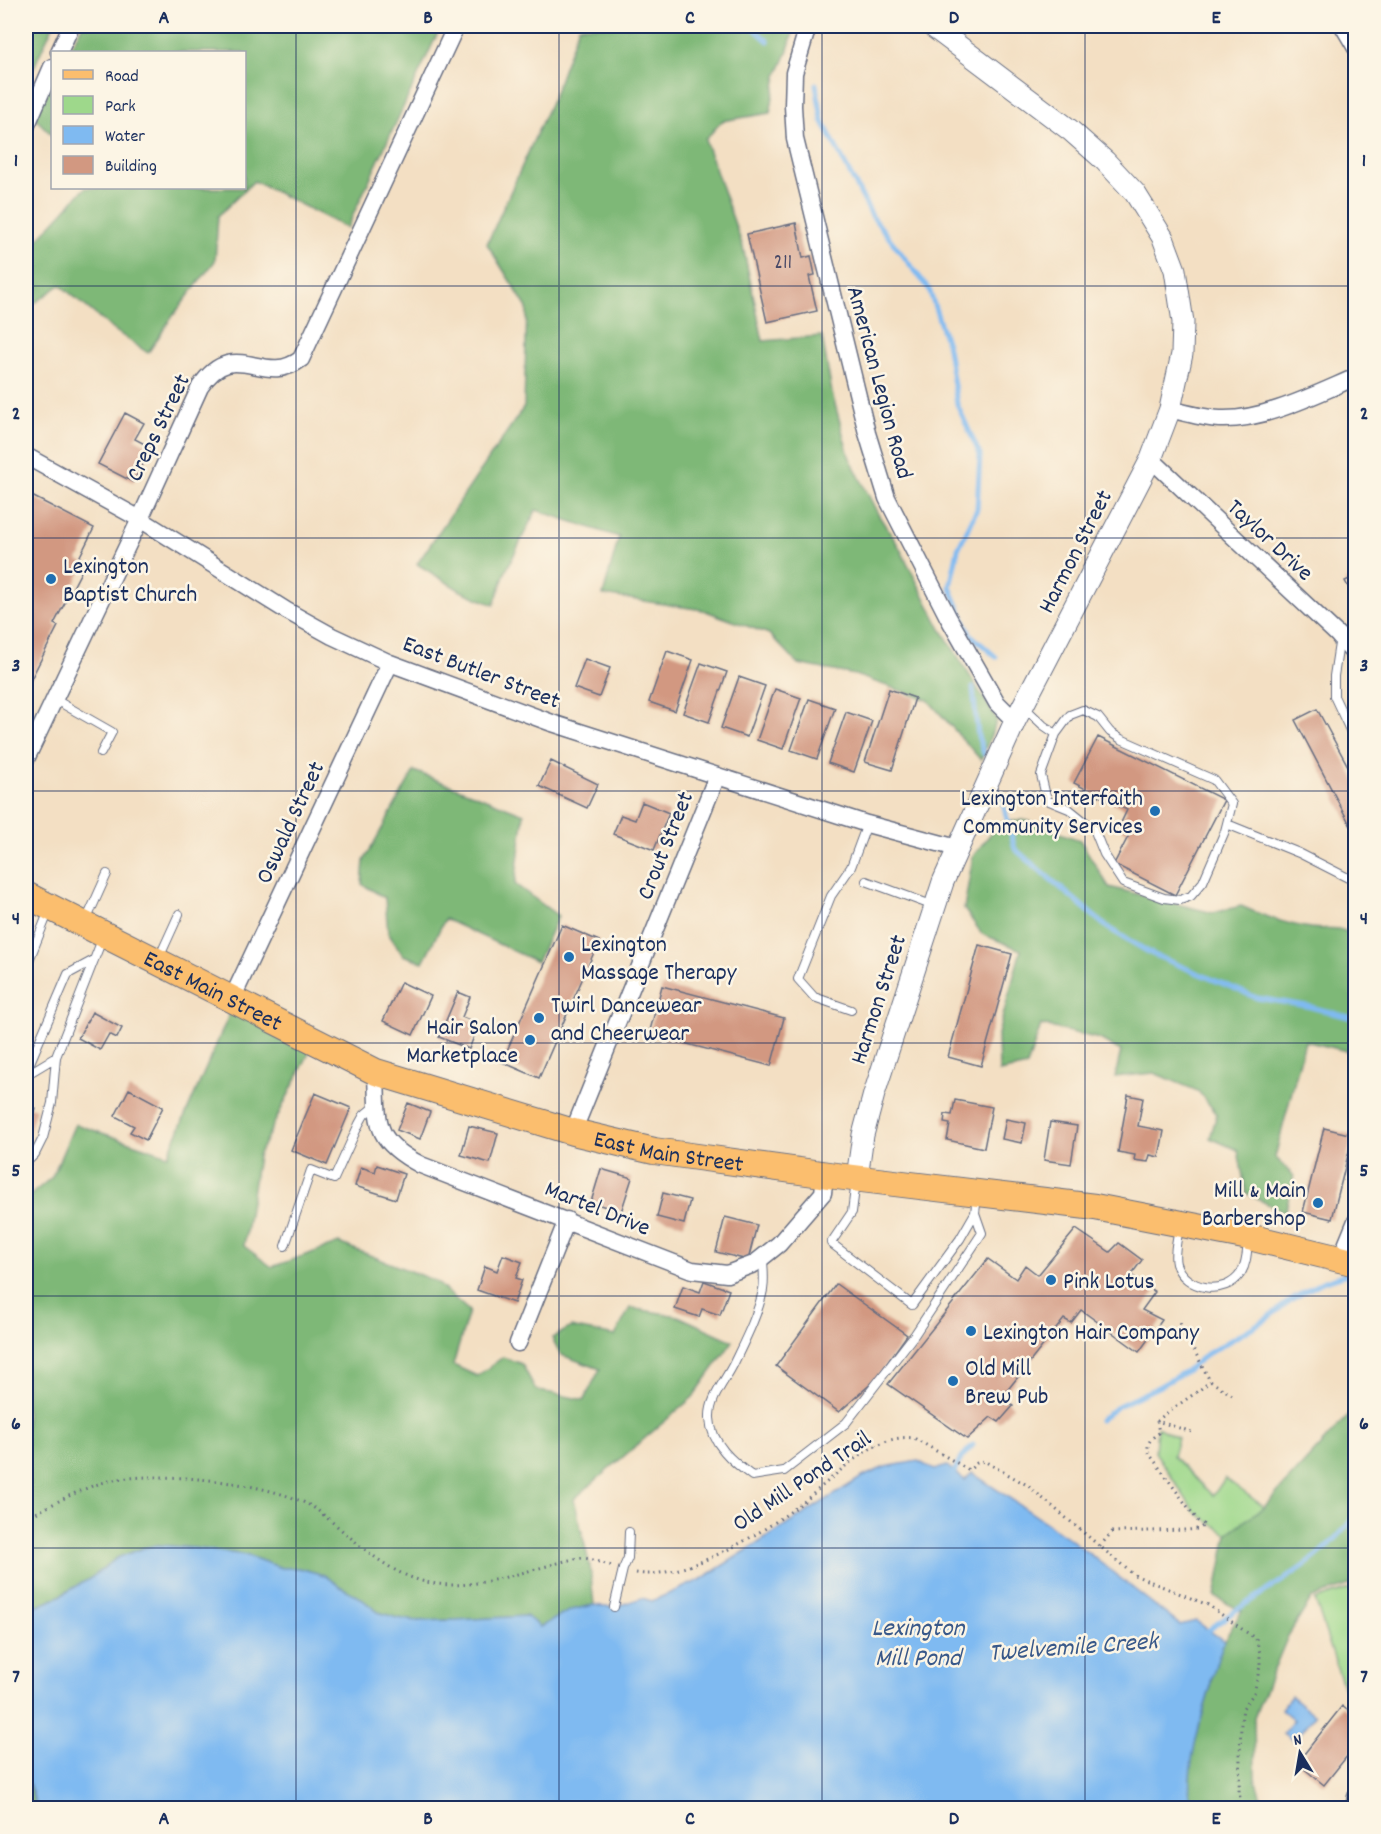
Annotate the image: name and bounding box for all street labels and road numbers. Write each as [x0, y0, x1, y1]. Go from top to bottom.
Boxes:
street label: American Legion Road [836, 283, 920, 483]
street label: Creps Street [119, 368, 201, 488]
street label: Harmon Street [1031, 485, 1122, 620]
street label: Taylor Drive [1218, 492, 1320, 590]
street label: East Butler Street [397, 628, 565, 719]
street label: Oswald Street [249, 756, 335, 890]
street label: Crout Street [630, 787, 704, 906]
street label: Harmon Street [843, 931, 917, 1069]
street label: East Main Street [137, 943, 287, 1042]
street label: East Main Street [590, 1123, 746, 1183]
street label: Martel Drive [539, 1173, 655, 1246]
street label: Old Mill Pond Trail [726, 1423, 879, 1542]

